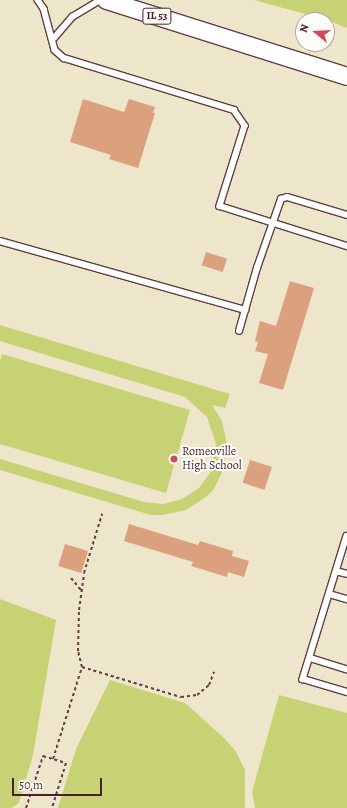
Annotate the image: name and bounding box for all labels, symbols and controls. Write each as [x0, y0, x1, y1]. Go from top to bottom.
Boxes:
road number: IL 53 [142, 7, 172, 25]
north arrow [295, 12, 335, 52]
text: N [296, 22, 312, 35]
place label: Romeoville High School [182, 445, 242, 473]
marker: Romeoville High School [169, 454, 179, 464]
scale bar [14, 770, 104, 796]
text: 50 m [19, 777, 43, 793]

